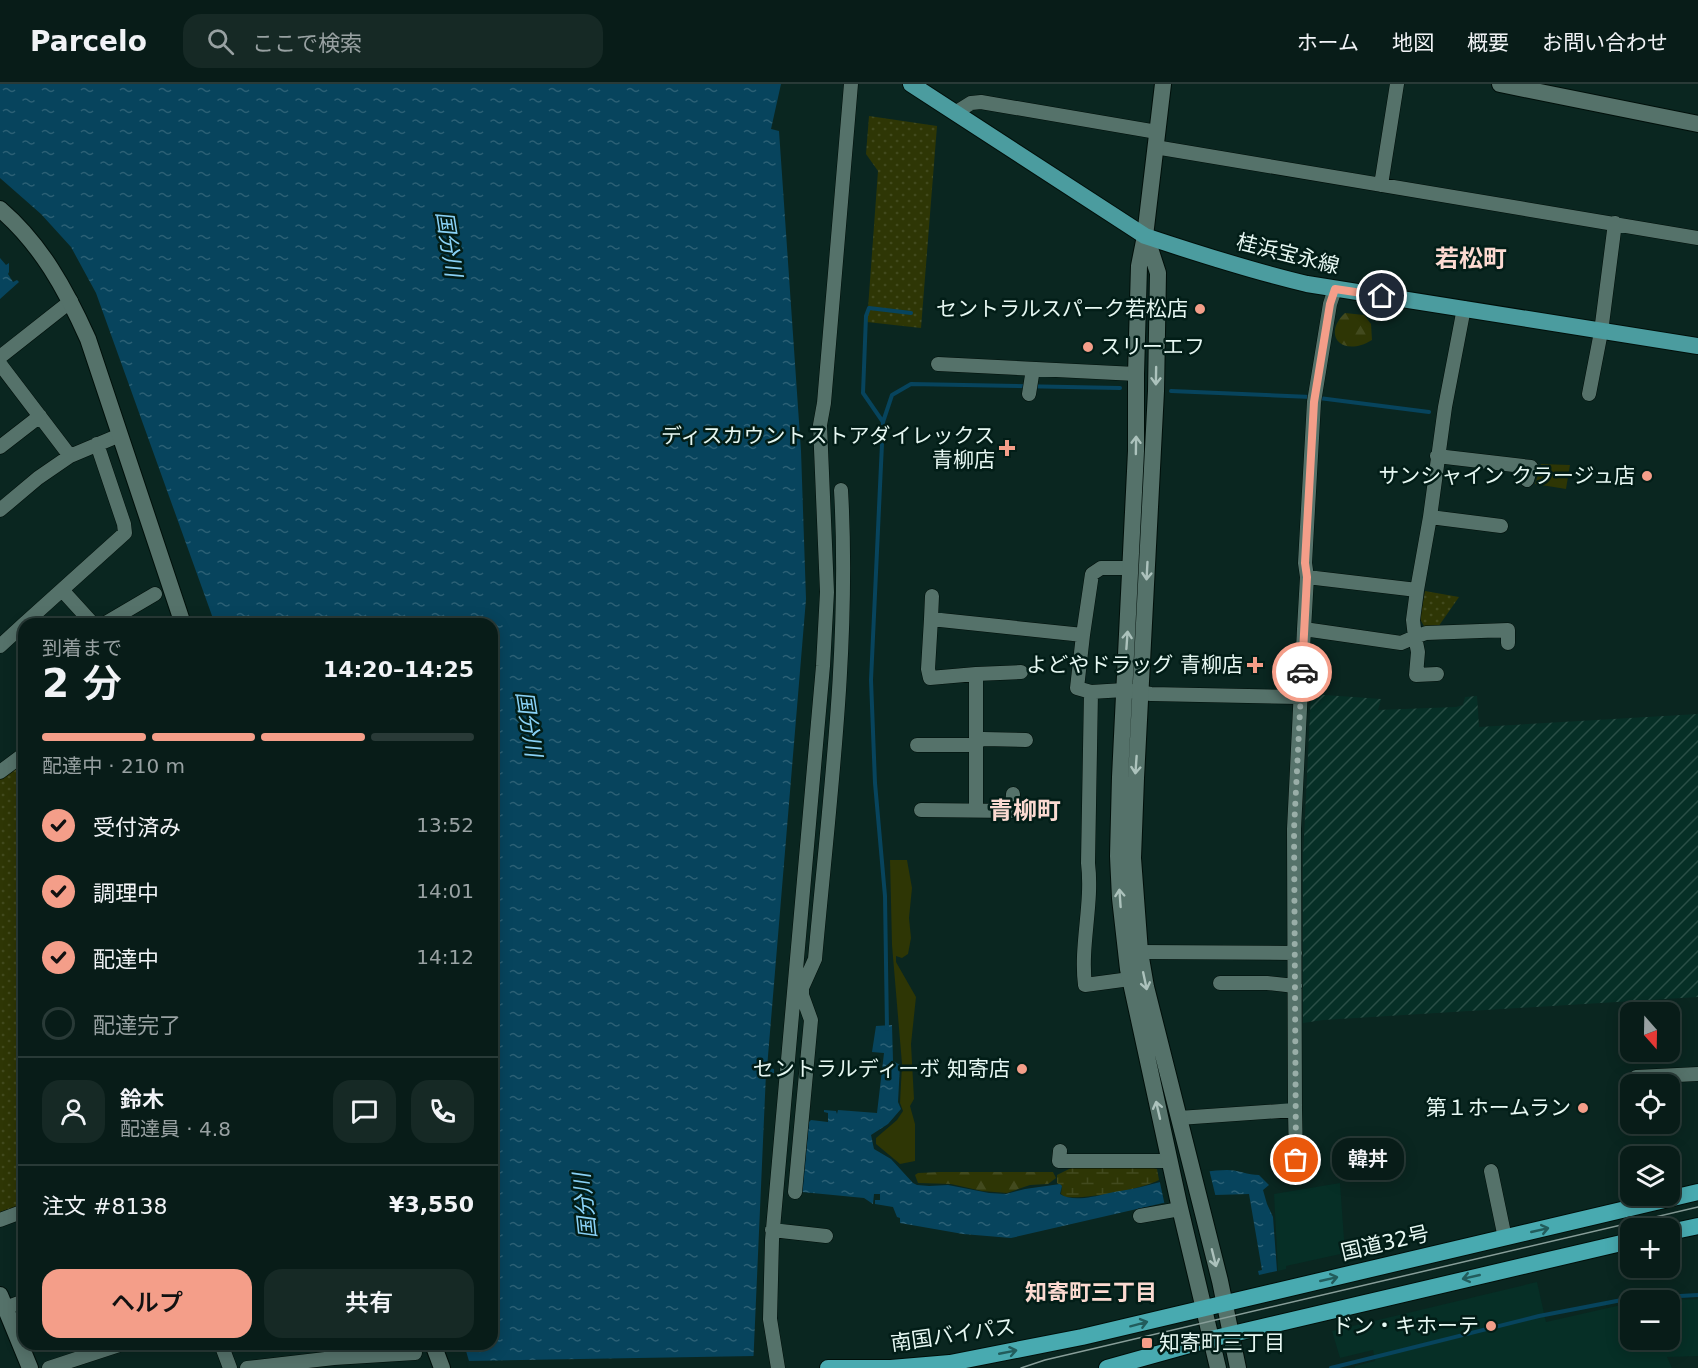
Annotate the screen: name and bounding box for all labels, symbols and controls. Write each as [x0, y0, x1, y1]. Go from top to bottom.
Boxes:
search box [183, 14, 603, 68]
text: Parcelo [30, 25, 147, 58]
icon: search [204, 25, 237, 58]
text: ここで検索 [252, 31, 362, 56]
text: ホーム [1297, 31, 1359, 55]
text: 地図 [1392, 31, 1434, 55]
text: 概要 [1467, 31, 1509, 55]
text: お問い合わせ [1542, 31, 1668, 55]
water label: 国分川 [431, 209, 467, 281]
street label: 桂浜宝永線 [1234, 230, 1342, 278]
district label: 若松町 [1435, 245, 1507, 273]
pin [1356, 270, 1407, 321]
icon: home [1365, 279, 1398, 312]
place label: セントラルスパーク若松店 [936, 297, 1188, 321]
marker: セントラルスパーク若松店 [1193, 302, 1207, 316]
place label: スリーエフ [1100, 335, 1205, 359]
marker: スリーエフ [1081, 340, 1095, 354]
one-way arrow [1150, 365, 1162, 385]
place label: ディスカウントストアダイレックス 青柳店 [661, 424, 995, 472]
one-way arrow [1130, 436, 1142, 456]
marker: ディスカウントストアダイレックス 青柳店 [1000, 441, 1014, 455]
place label: サンシャイン クラージュ店 [1378, 464, 1635, 488]
marker: サンシャイン クラージュ店 [1640, 469, 1654, 483]
one-way arrow [1142, 560, 1153, 580]
one-way arrow [1122, 630, 1133, 650]
text: 到着まで [42, 636, 122, 660]
courier [1272, 642, 1332, 702]
place label: よどやドラッグ 青柳店 [1026, 653, 1243, 677]
icon: car [1286, 656, 1319, 689]
text: 14:20–14:25 [323, 657, 474, 682]
marker: よどやドラッグ 青柳店 [1248, 658, 1262, 672]
text: 2 分 [42, 661, 122, 706]
water label: 国分川 [511, 689, 547, 761]
text: 配達中 · 210 m [42, 754, 185, 778]
one-way arrow [1131, 755, 1142, 775]
district label: 青柳町 [989, 797, 1061, 825]
icon: check [42, 809, 75, 842]
text: 13:52 [416, 813, 474, 837]
text: 受付済み [93, 815, 181, 840]
icon: check [42, 875, 75, 908]
text: 14:01 [416, 879, 474, 903]
text: 調理中 [93, 881, 159, 906]
one-way arrow [1115, 888, 1126, 908]
icon: check [42, 941, 75, 974]
text: 14:12 [416, 945, 474, 969]
text: 配達中 [93, 947, 159, 972]
one-way arrow [1140, 970, 1151, 990]
north arrow [1620, 1002, 1680, 1062]
map controls [1620, 1002, 1680, 1350]
text: 配達完了 [93, 1013, 181, 1038]
place label: セントラルディーボ 知寄店 [753, 1057, 1010, 1081]
marker: セントラルディーボ 知寄店 [1015, 1062, 1029, 1076]
button: locate [1620, 1074, 1680, 1134]
button: person [42, 1080, 105, 1143]
button: chat [333, 1080, 396, 1143]
button: phone [411, 1080, 474, 1143]
text: 鈴木 [120, 1087, 164, 1112]
place label: 第１ホームラン [1426, 1096, 1571, 1120]
one-way arrow [1152, 1101, 1163, 1120]
marker: 第１ホームラン [1576, 1101, 1590, 1115]
text: 配達員 · 4.8 [120, 1117, 231, 1141]
pin [1270, 1134, 1321, 1185]
callout: 韓丼 [1332, 1139, 1404, 1181]
icon: bag [1279, 1143, 1312, 1176]
button: layers [1620, 1146, 1680, 1206]
text: 韓丼 [1348, 1147, 1388, 1171]
water label: 国分川 [569, 1170, 601, 1240]
text: ¥3,550 [389, 1192, 474, 1217]
text: 注文 #8138 [42, 1194, 167, 1219]
button: + [1620, 1218, 1680, 1278]
street label: 国道32号 [1339, 1221, 1431, 1265]
one-way arrow [1530, 1224, 1549, 1236]
one-way arrow [1208, 1248, 1220, 1267]
button: ヘルプ [42, 1269, 252, 1338]
button: 共有 [264, 1269, 474, 1338]
one-way arrow [1319, 1272, 1338, 1284]
one-way arrow [1462, 1272, 1481, 1284]
district label: 知寄町三丁目 [1025, 1280, 1157, 1305]
button: − [1620, 1290, 1680, 1350]
street label: 南国バイパス [889, 1314, 1017, 1356]
place label: ドン・キホーテ [1332, 1314, 1479, 1338]
one-way arrow [1130, 1318, 1149, 1329]
marker: ドン・キホーテ [1484, 1319, 1498, 1333]
place label: 知寄町三丁目 [1159, 1331, 1285, 1355]
marker: 知寄町三丁目 [1140, 1336, 1154, 1350]
one-way arrow [997, 1346, 1017, 1357]

